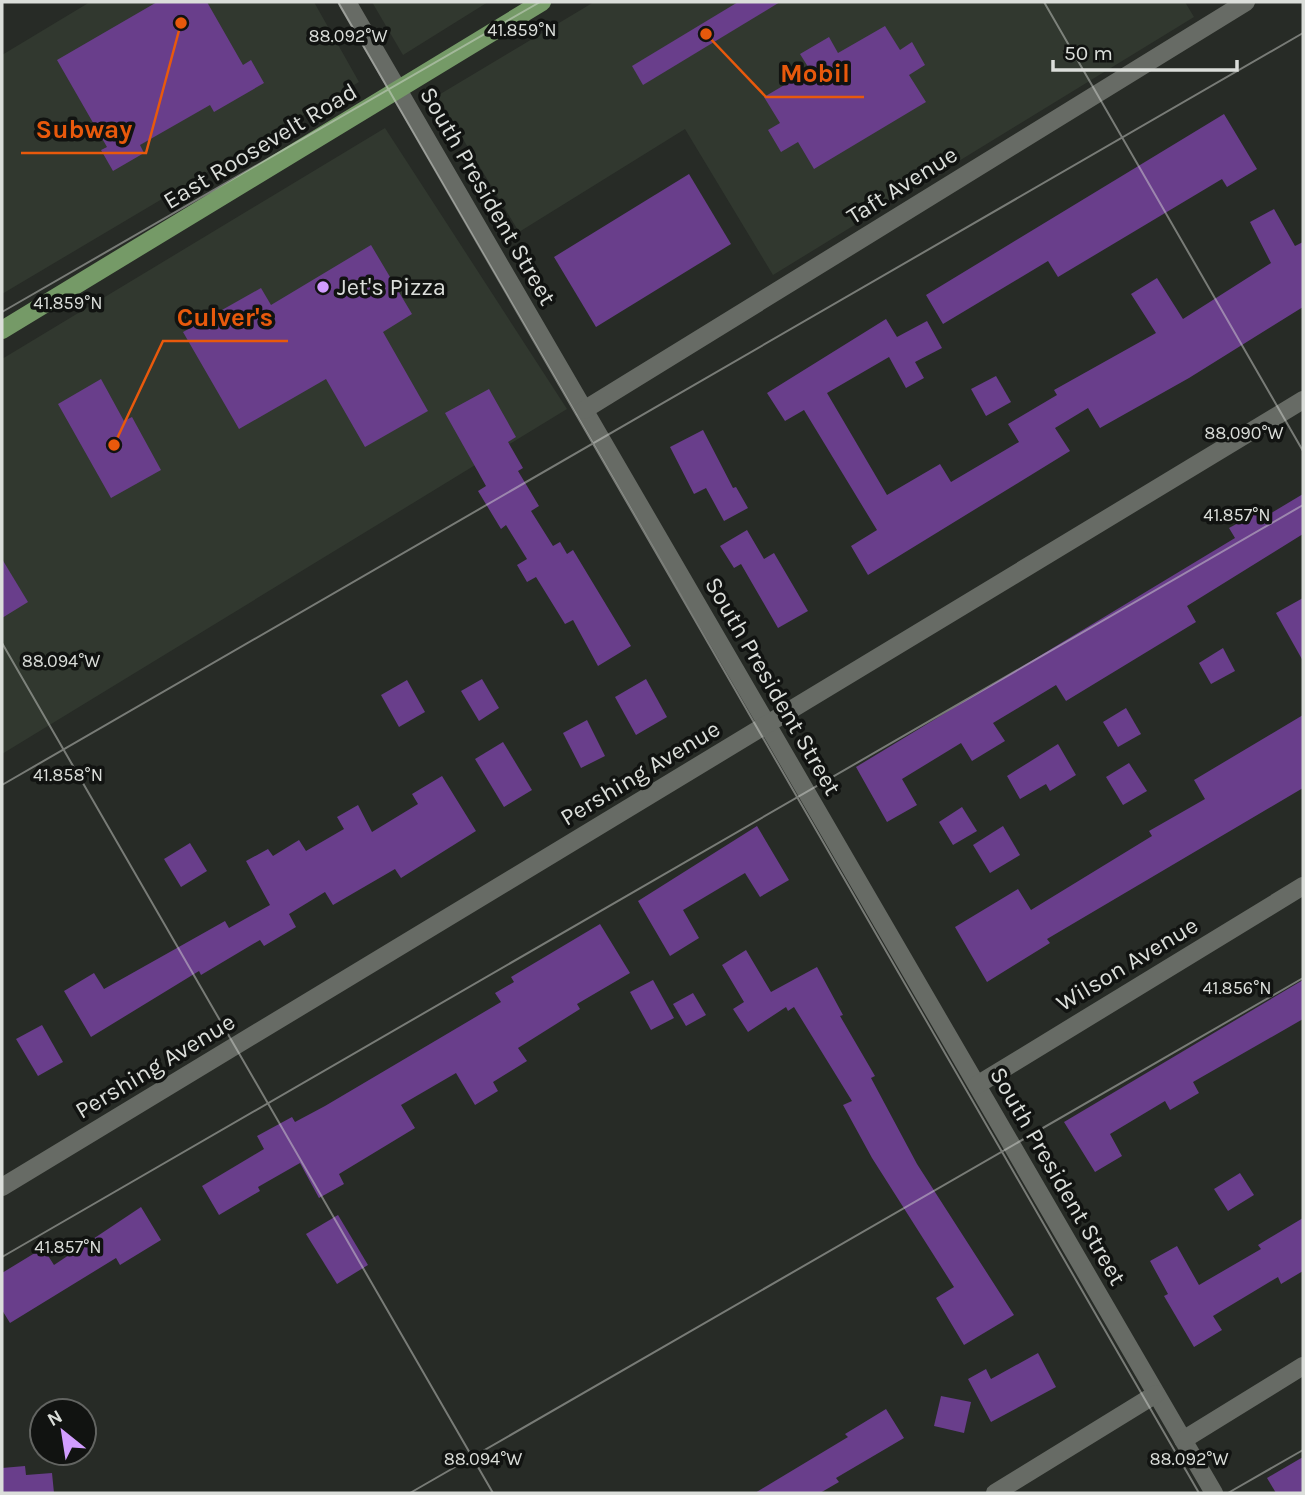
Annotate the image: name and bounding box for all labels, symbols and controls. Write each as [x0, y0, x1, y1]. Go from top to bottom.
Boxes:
text: 41.859°N [487, 19, 557, 41]
text: 88.092°W [308, 25, 388, 47]
scale bar [1053, 28, 1237, 72]
text: 50 m [1064, 41, 1113, 65]
callout: Mobil [766, 50, 864, 97]
text: Mobil [780, 58, 850, 89]
street label: East Roosevelt Road [158, 77, 362, 215]
street label: South President Street [414, 82, 562, 310]
callout: Subway [21, 106, 146, 153]
text: Subway [36, 114, 132, 145]
street label: Taft Avenue [842, 140, 962, 230]
place label: Jet's Pizza [337, 273, 446, 301]
marker: Jet's Pizza [315, 279, 331, 295]
text: 41.859°N [33, 292, 103, 314]
callout: Culver's [163, 294, 288, 341]
text: Culver's [177, 302, 273, 333]
text: 88.090°W [1204, 422, 1284, 444]
text: 41.857°N [1203, 504, 1271, 526]
street label: South President Street [699, 572, 847, 800]
text: 88.094°W [22, 650, 100, 672]
street label: Pershing Avenue [555, 714, 725, 832]
text: 41.858°N [33, 764, 103, 786]
street label: Wilson Avenue [1051, 911, 1203, 1017]
text: 41.856°N [1202, 977, 1272, 999]
street label: Pershing Avenue [70, 1007, 240, 1125]
street label: South President Street [984, 1062, 1132, 1290]
text: 41.857°N [34, 1236, 102, 1258]
north arrow [28, 1397, 98, 1467]
text: N [44, 1405, 66, 1431]
text: 88.094°W [444, 1448, 522, 1470]
text: 88.092°W [1149, 1448, 1229, 1470]

